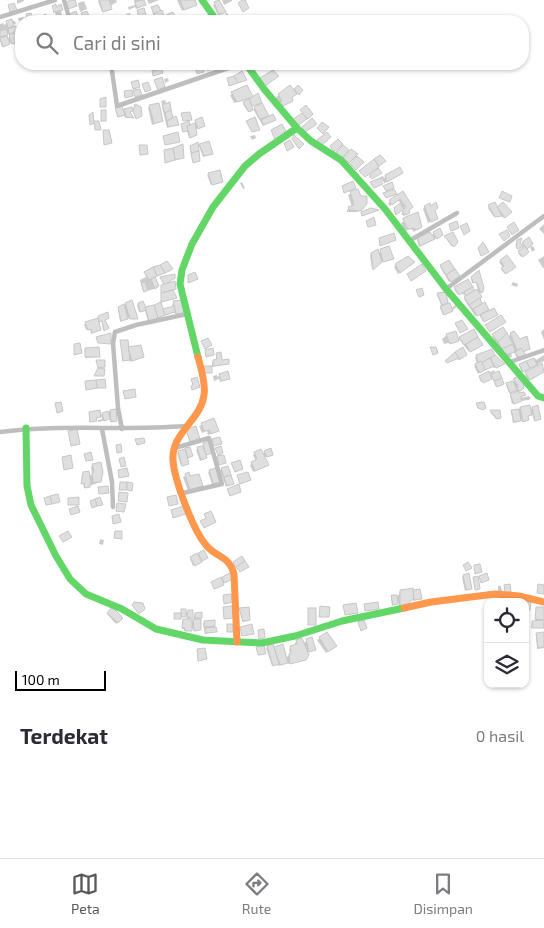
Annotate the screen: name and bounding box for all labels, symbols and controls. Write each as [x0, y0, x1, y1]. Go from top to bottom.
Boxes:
search box [15, 15, 529, 70]
icon: search [33, 29, 61, 57]
text: Cari di sini [73, 31, 161, 54]
map controls [484, 598, 529, 688]
button: locate [484, 598, 529, 643]
button: layers [484, 643, 529, 688]
scale bar [15, 668, 106, 691]
text: 100 m [22, 671, 60, 688]
text: Terdekat [20, 723, 108, 748]
text: 0 hasil [476, 726, 524, 745]
tab: Peta [71, 870, 100, 917]
tab: Rute [242, 870, 271, 917]
tab: Disimpan [413, 870, 473, 917]

